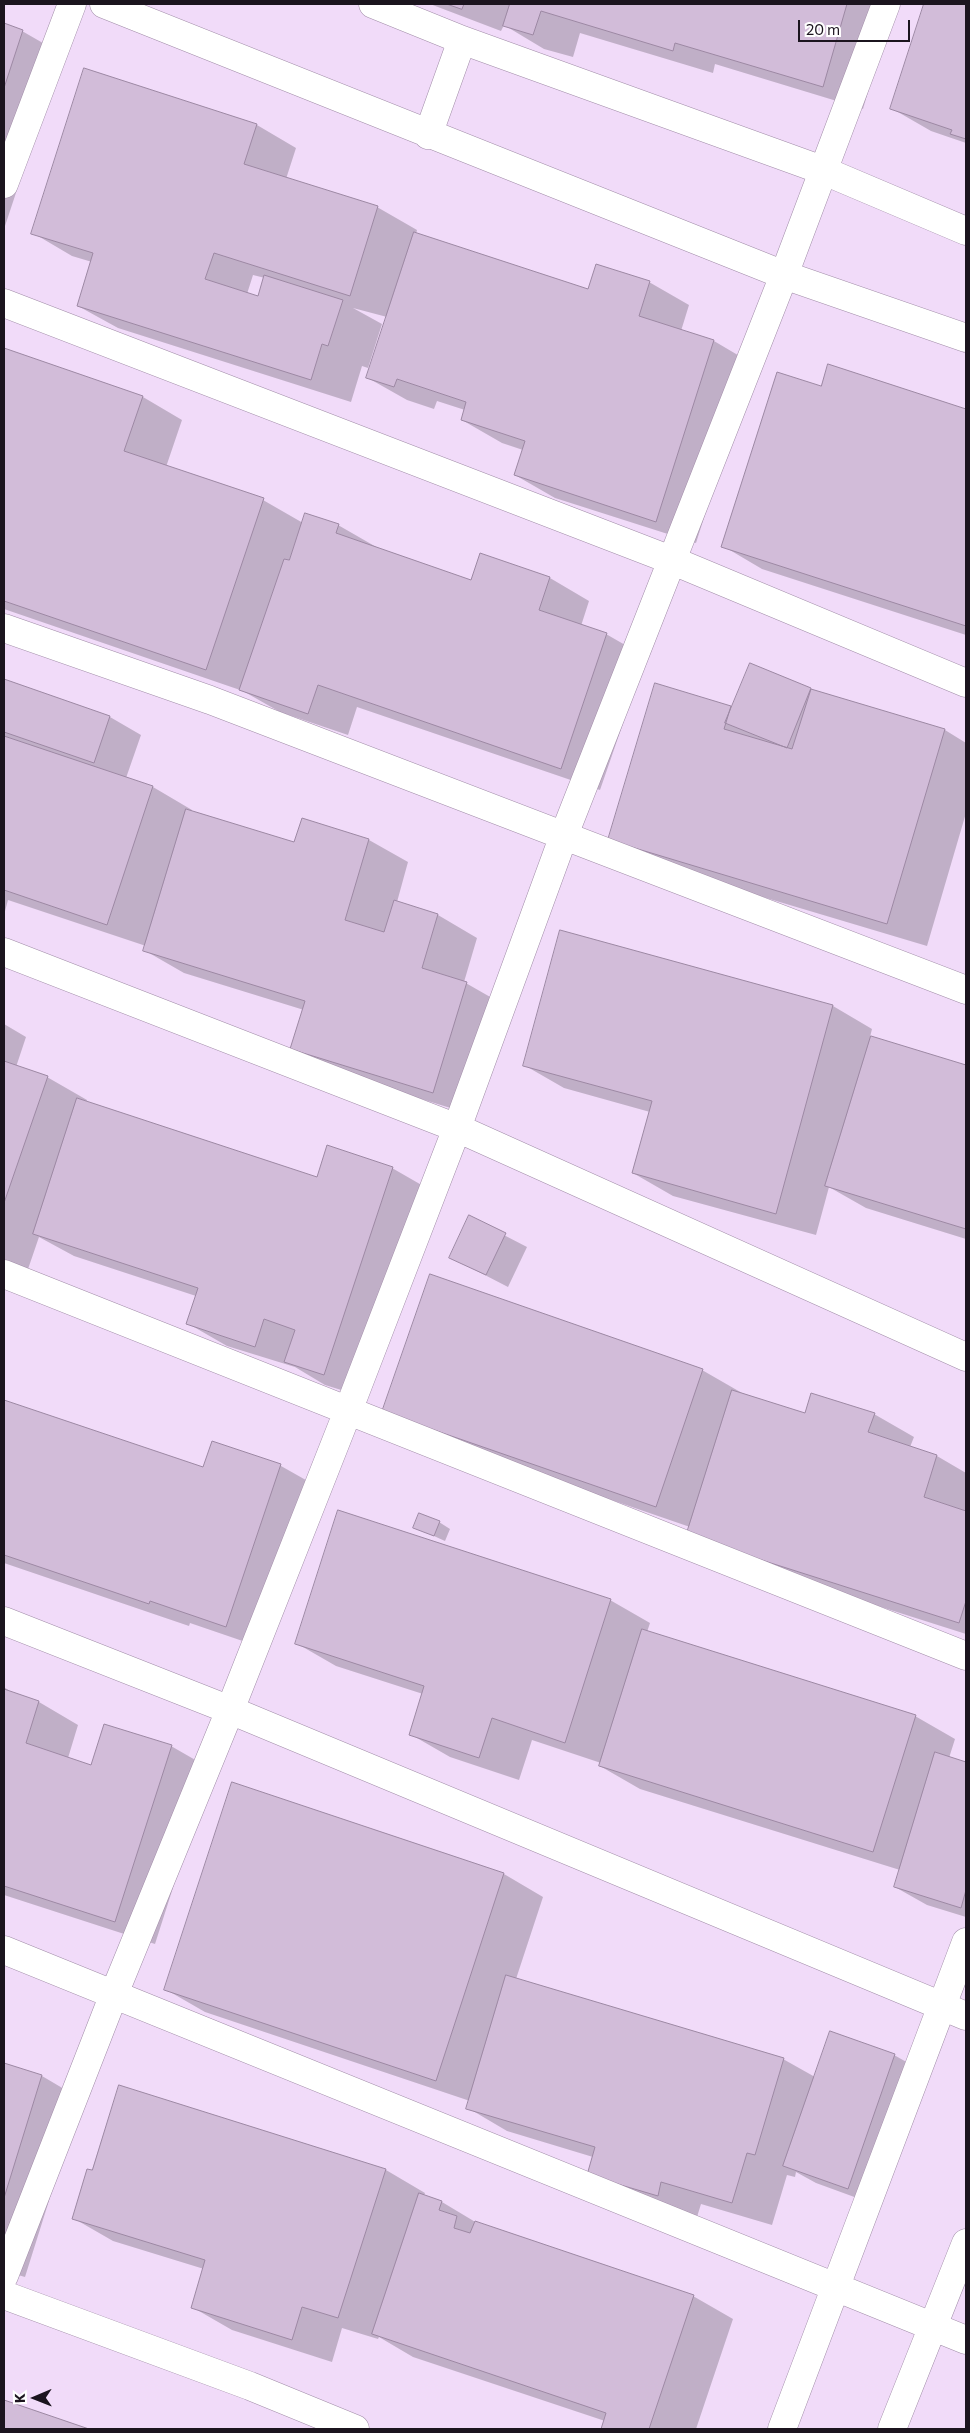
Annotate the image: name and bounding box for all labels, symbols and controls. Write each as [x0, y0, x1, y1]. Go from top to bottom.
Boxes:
scale bar [800, 10, 912, 42]
text: 20 m [806, 20, 840, 38]
north arrow [10, 2373, 60, 2423]
text: K [11, 2393, 28, 2403]

